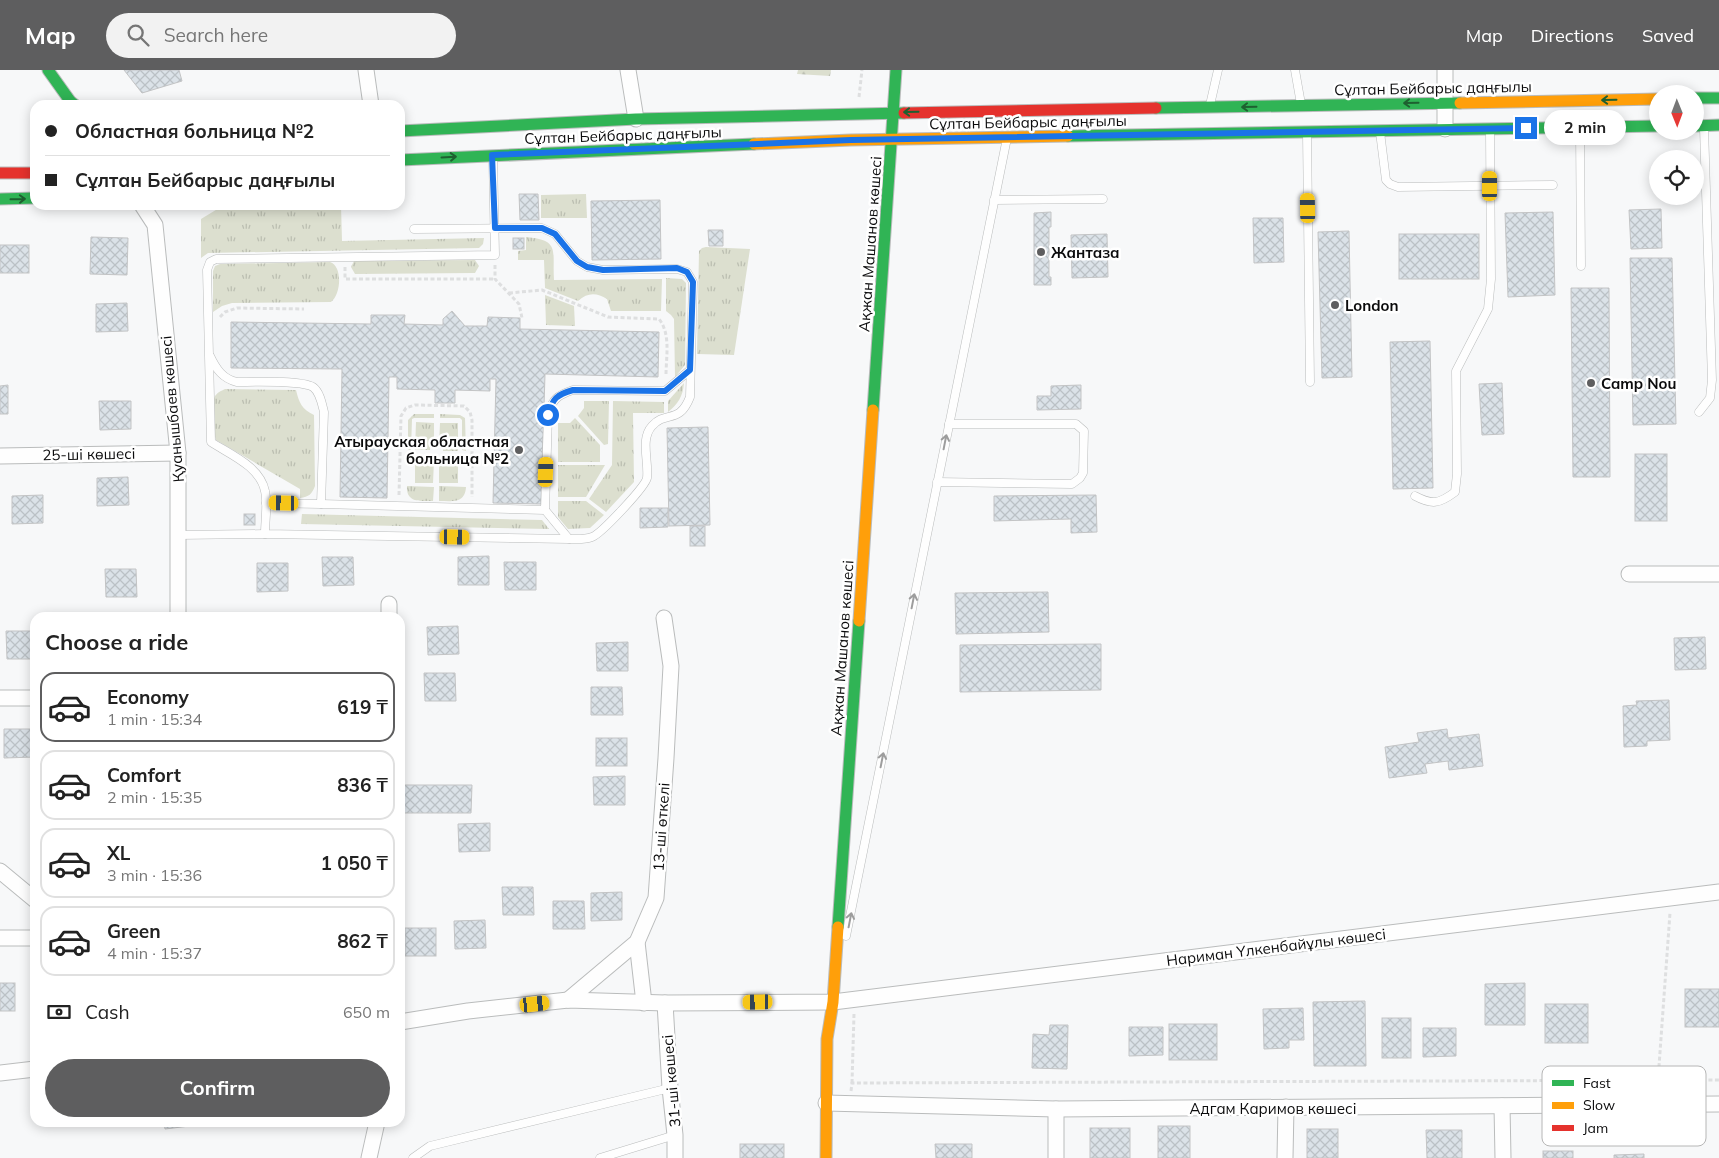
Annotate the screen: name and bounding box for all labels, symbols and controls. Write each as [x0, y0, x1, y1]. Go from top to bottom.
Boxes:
search box [106, 13, 456, 58]
text: Map [25, 20, 76, 50]
icon: search [124, 21, 152, 49]
text: Search here [164, 23, 268, 47]
text: Map [1466, 24, 1503, 47]
text: Directions [1531, 24, 1614, 47]
text: Saved [1642, 24, 1694, 47]
street label: Сұлтан Бейбарыс даңғылы [1334, 77, 1532, 99]
north arrow [1649, 85, 1704, 140]
map controls [1649, 85, 1704, 205]
one-way arrow [1601, 95, 1618, 105]
one-way arrow [1404, 99, 1420, 108]
one-way arrow [1241, 102, 1257, 111]
one-way arrow [904, 108, 920, 117]
callout: 2 min [1544, 110, 1626, 146]
street label: Сұлтан Бейбарыс даңғылы [929, 111, 1127, 133]
route end [1515, 117, 1537, 139]
text: 2 min [1564, 117, 1606, 137]
text: Областная больница №2 [75, 119, 314, 143]
street label: Сұлтан Бейбарыс даңғылы [524, 122, 722, 148]
button: locate [1649, 150, 1704, 205]
one-way arrow [440, 153, 456, 162]
street label: Ақжан Машанов көшесі [854, 156, 886, 332]
text: Сұлтан Бейбарыс даңғылы [75, 168, 335, 192]
car [1482, 171, 1497, 201]
car [1300, 193, 1315, 223]
one-way arrow [9, 194, 25, 204]
place label: Жантаза [1051, 243, 1120, 262]
marker: Жантаза [1035, 246, 1047, 258]
place label: London [1345, 296, 1398, 315]
marker: London [1329, 299, 1341, 311]
street label: Қуанышбаев көшесі [156, 335, 188, 483]
place label: Camp Nou [1601, 374, 1676, 393]
marker: Camp Nou [1585, 377, 1597, 389]
route start [537, 404, 559, 426]
place label: Атырауская областная больница №2 [334, 432, 509, 468]
one-way arrow [941, 434, 951, 450]
street label: 25-ші көшесі [42, 444, 136, 464]
marker: Атырауская областная больница №2 [513, 444, 525, 456]
car [537, 457, 554, 487]
car [268, 495, 299, 511]
car [439, 529, 470, 545]
street label: Ақжан Машанов көшесі [826, 560, 858, 736]
one-way arrow [909, 593, 919, 609]
text: Choose a ride [45, 628, 188, 656]
icon: car [47, 685, 92, 730]
text: Economy [107, 685, 189, 709]
text: 619 ₸ [337, 695, 388, 719]
text: 1 min · 15:34 [107, 709, 202, 729]
one-way arrow [877, 753, 887, 769]
icon: car [47, 763, 92, 808]
text: Comfort [107, 763, 181, 787]
text: 836 ₸ [337, 773, 388, 797]
street label: 13-ші өткелі [648, 782, 674, 872]
text: 2 min · 15:35 [107, 787, 202, 807]
icon: car [47, 841, 92, 886]
text: XL [107, 841, 130, 865]
text: 1 050 ₸ [321, 851, 388, 875]
text: 3 min · 15:36 [107, 865, 202, 885]
one-way arrow [845, 912, 855, 928]
icon: car [47, 919, 92, 964]
text: Green [107, 919, 161, 943]
street label: Нариман Үлкенбайұлы көшесі [1165, 924, 1387, 970]
text: 862 ₸ [337, 929, 388, 953]
text: 4 min · 15:37 [107, 943, 202, 963]
car [742, 994, 773, 1010]
car [519, 995, 550, 1013]
icon: cash [45, 998, 73, 1026]
text: Cash [85, 1000, 130, 1024]
text: 650 m [343, 1002, 390, 1022]
street label: 31-ші көшесі [657, 1034, 685, 1128]
button: Confirm [45, 1059, 390, 1117]
legend [1542, 1066, 1706, 1146]
text: Fast [1583, 1074, 1611, 1092]
text: Slow [1583, 1096, 1615, 1114]
street label: Адгам Каримов көшесі [1190, 1099, 1356, 1118]
text: Jam [1583, 1119, 1608, 1137]

